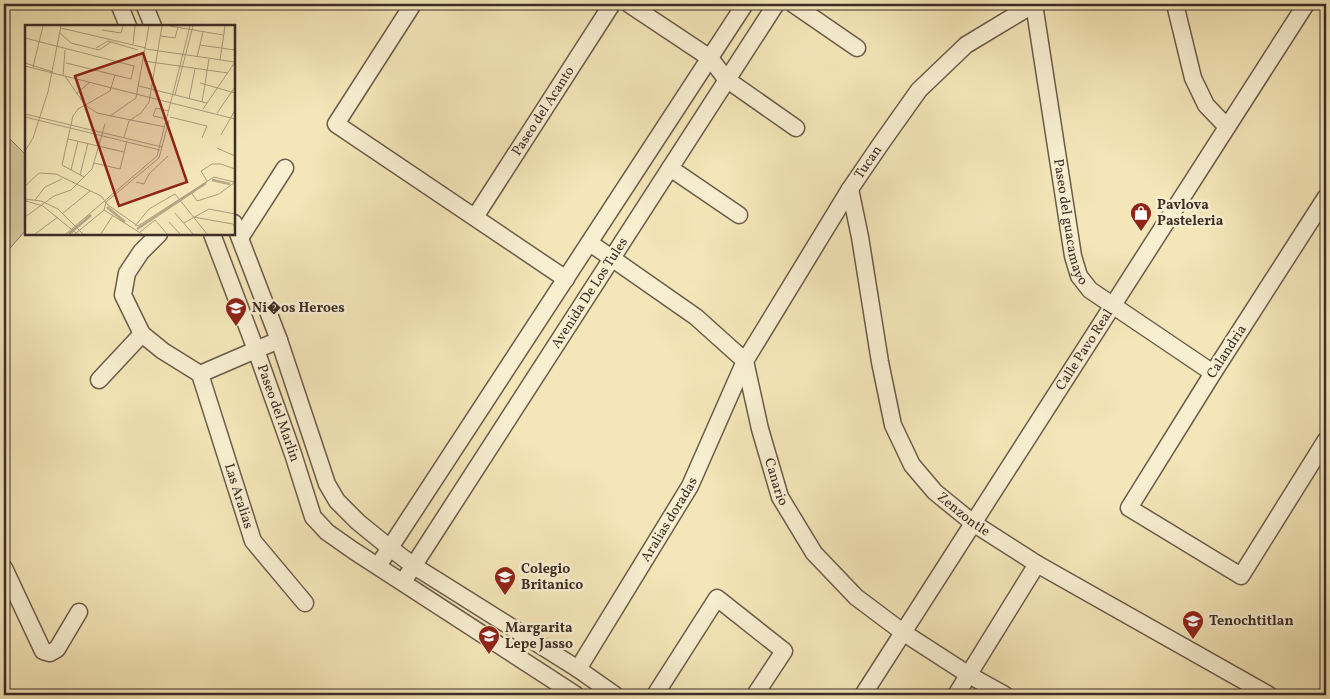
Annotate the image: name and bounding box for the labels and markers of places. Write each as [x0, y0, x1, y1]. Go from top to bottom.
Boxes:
place label: Pavlova Pasteleria [1157, 196, 1224, 231]
shop icon: Pavlova Pasteleria [1129, 201, 1153, 232]
school or university icon: Ni�os Heroes [224, 296, 248, 327]
place label: Ni�os Heroes [252, 299, 345, 318]
place label: Colegio Britanico [521, 560, 583, 595]
school or university icon: Colegio Britanico [493, 565, 517, 596]
school or university icon: Tenochtitlan [1181, 609, 1205, 640]
place label: Tenochtitlan [1209, 612, 1294, 631]
place label: Margarita Lepe Jasso [505, 619, 573, 654]
school or university icon: Margarita Lepe Jasso [477, 624, 501, 655]

